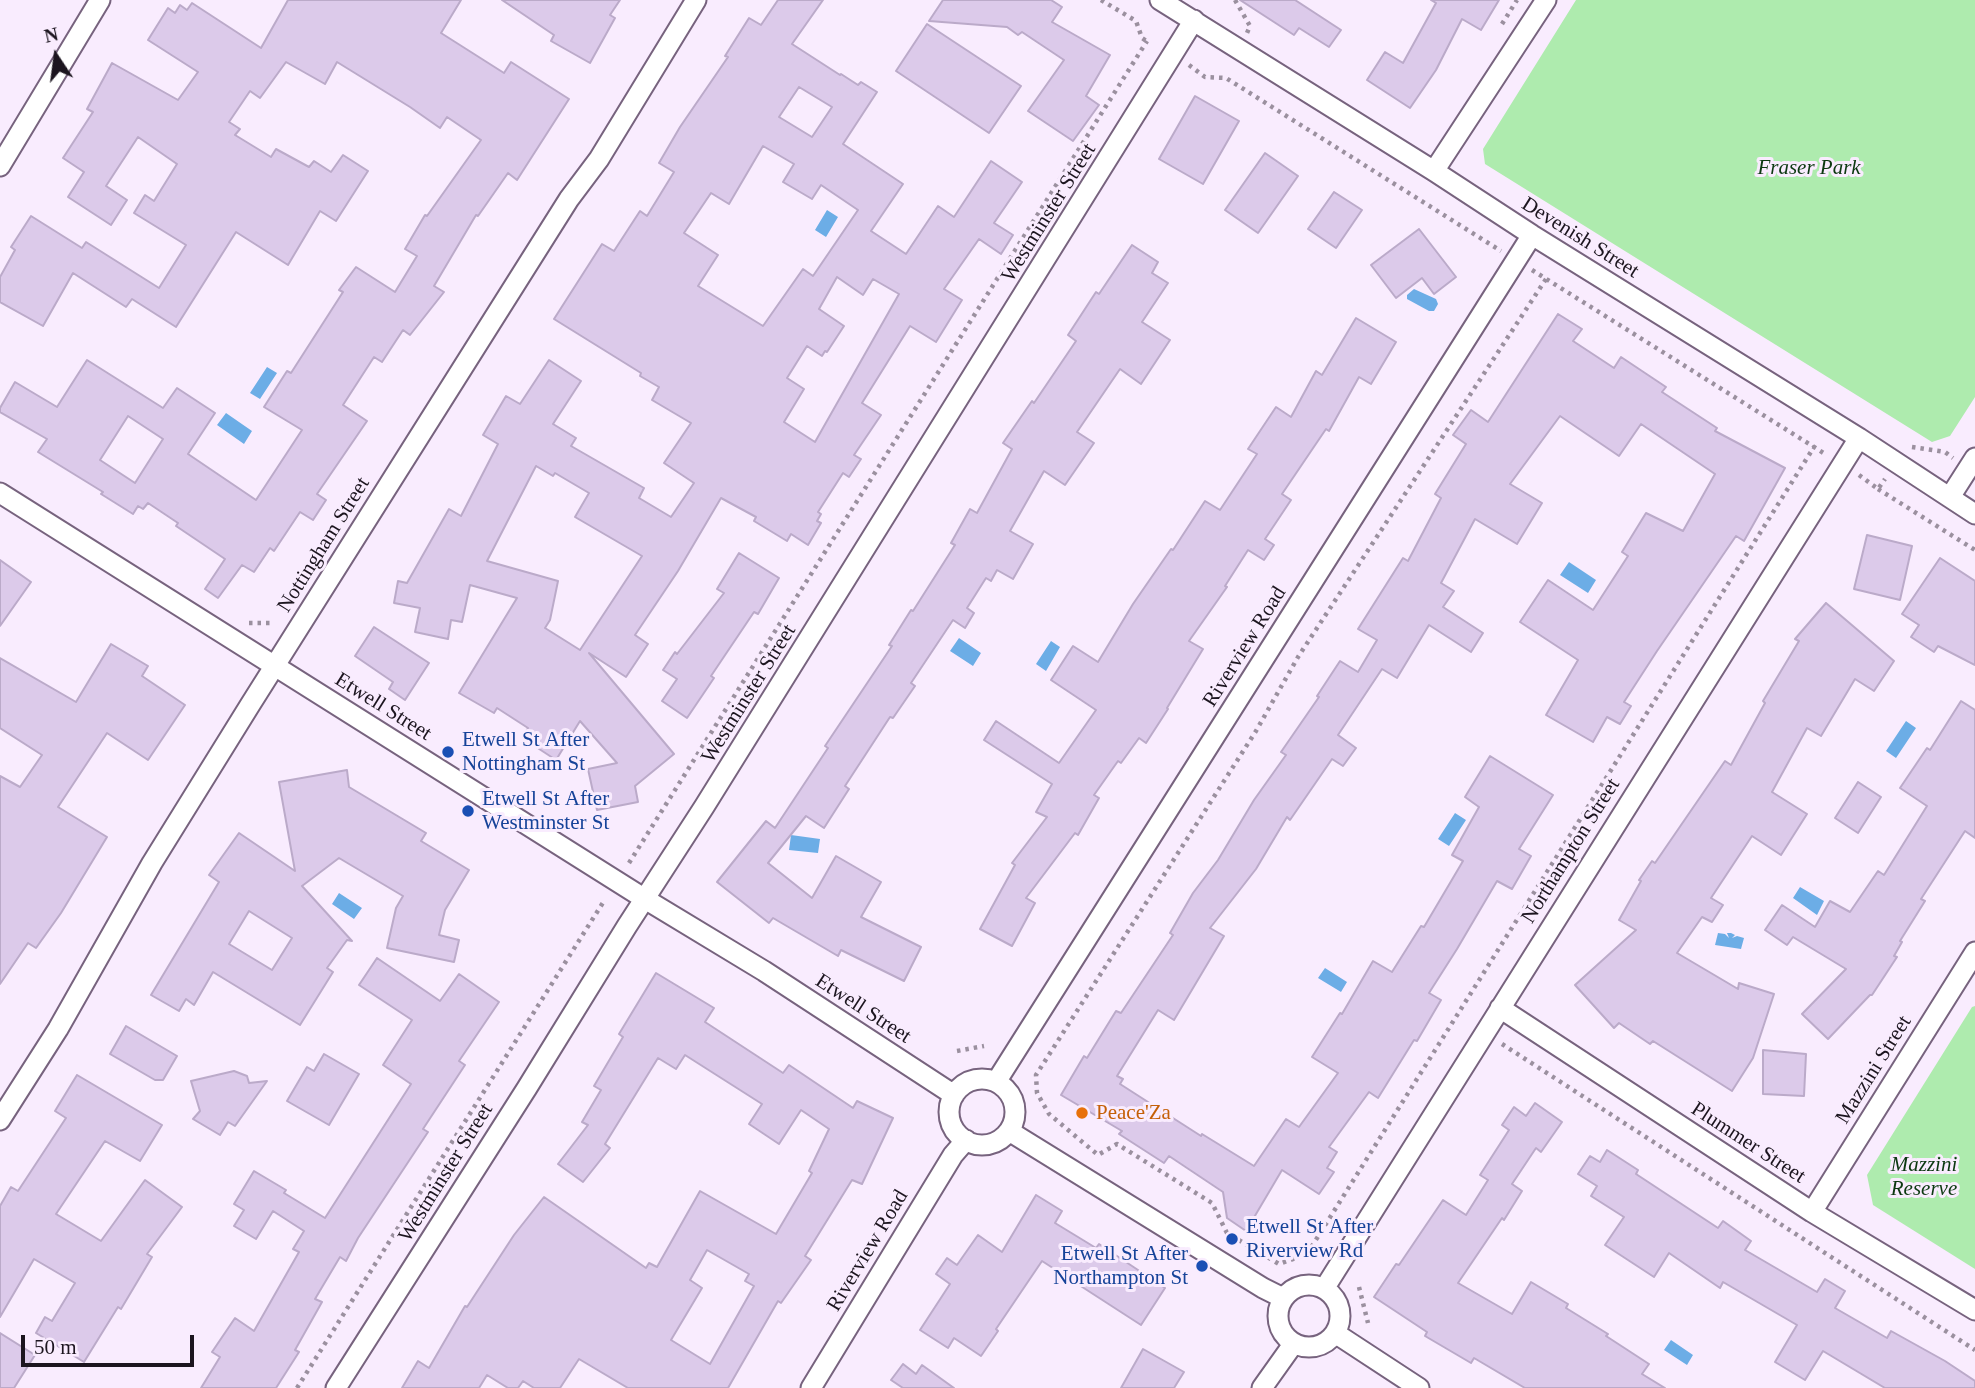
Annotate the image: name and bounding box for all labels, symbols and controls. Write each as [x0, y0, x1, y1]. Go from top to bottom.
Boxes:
north arrow [21, 21, 91, 91]
text: N [42, 23, 60, 47]
street label: Westminster Street [996, 139, 1102, 287]
park label: Fraser Park [1757, 155, 1861, 181]
street label: Devenish Street [1517, 192, 1643, 284]
street label: Nottingham Street [272, 473, 376, 617]
street label: Riverview Road [1198, 582, 1292, 712]
street label: Westminster Street [696, 620, 802, 768]
street label: Etwell Street [330, 667, 436, 747]
place label: Etwell St After Nottingham St [462, 727, 589, 777]
marker: Etwell St After Nottingham St [440, 744, 456, 760]
street label: Northampton Street [1516, 774, 1626, 928]
place label: Etwell St After Westminster St [482, 786, 609, 836]
marker: Etwell St After Westminster St [460, 803, 476, 819]
street label: Etwell Street [810, 969, 916, 1049]
street label: Mazzini Street [1831, 1011, 1917, 1129]
street label: Plummer Street [1686, 1097, 1810, 1189]
street label: Westminster Street [393, 1099, 499, 1247]
place label: Peace'Za [1096, 1100, 1171, 1126]
marker: Peace'Za [1074, 1105, 1090, 1121]
park label: Mazzini Reserve [1891, 1152, 1957, 1202]
street label: Riverview Road [822, 1186, 914, 1316]
place label: Etwell St After Riverview Rd [1246, 1214, 1373, 1264]
marker: Etwell St After Riverview Rd [1224, 1231, 1240, 1247]
place label: Etwell St After Northampton St [1053, 1241, 1188, 1291]
marker: Etwell St After Northampton St [1194, 1258, 1210, 1274]
scale bar [24, 1322, 198, 1366]
text: 50 m [34, 1335, 77, 1359]

